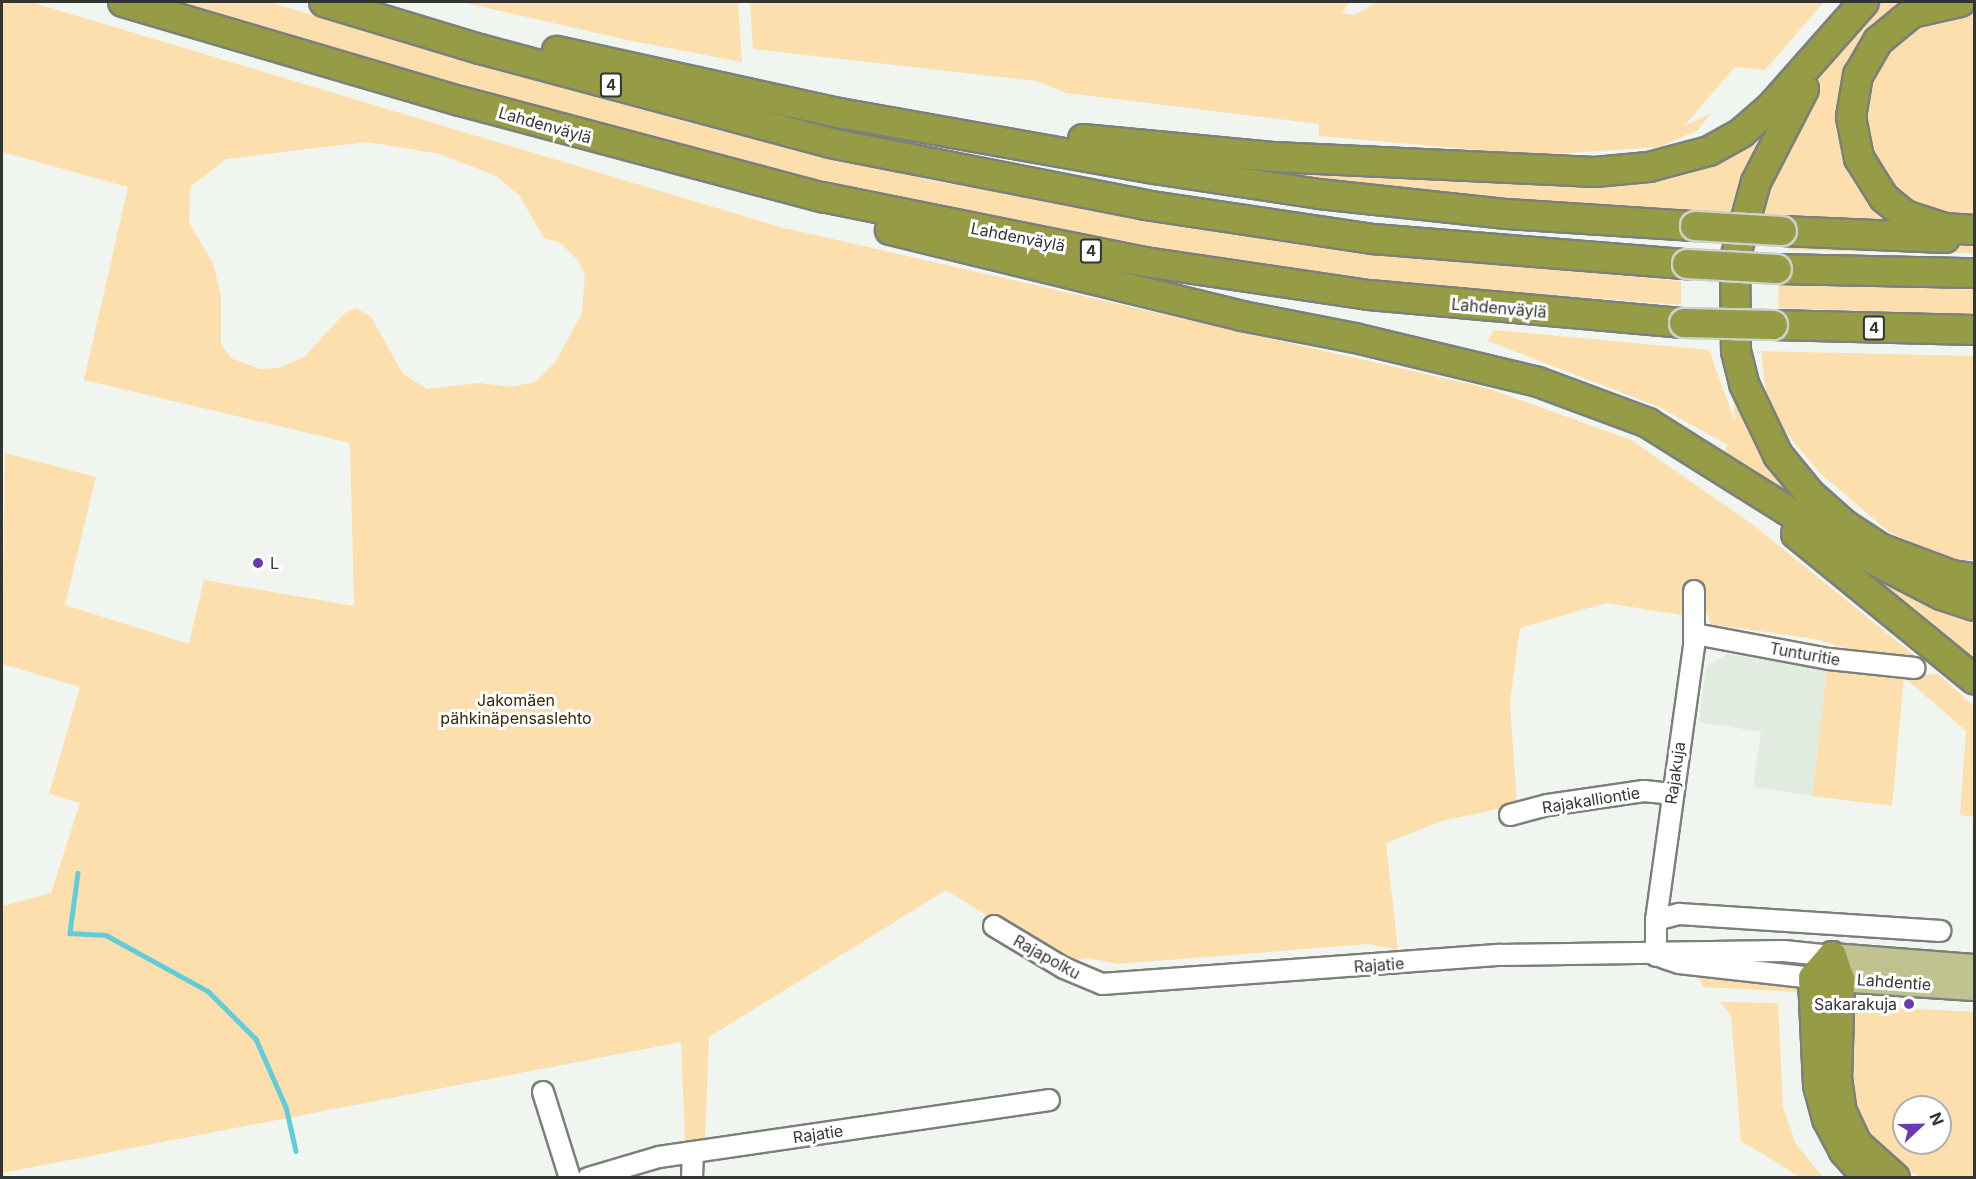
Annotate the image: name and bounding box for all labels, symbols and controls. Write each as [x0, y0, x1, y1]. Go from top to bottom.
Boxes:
road number: 4 [599, 73, 623, 97]
street label: Lahdenväylä [496, 103, 594, 147]
street label: Lahdenväylä [969, 218, 1067, 256]
road number: 4 [1079, 239, 1103, 263]
street label: Lahdenväylä [1451, 294, 1547, 322]
road number: 4 [1862, 316, 1886, 340]
place label: L [270, 553, 279, 573]
marker: L [251, 556, 265, 570]
street label: Tunturitie [1768, 638, 1842, 670]
park label: Jakomäen pähkinäpensaslehto [440, 690, 592, 728]
street label: Rajakuja [1661, 740, 1689, 806]
street label: Rajakalliontie [1541, 783, 1641, 817]
street label: Rajapolku [1010, 931, 1084, 983]
street label: Rajatie [1353, 954, 1405, 976]
street label: Lahdentie [1856, 970, 1932, 994]
place label: Sakarakuja [1814, 994, 1897, 1014]
marker: Sakarakuja [1902, 997, 1916, 1011]
north arrow [1892, 1095, 1952, 1155]
text: N [1925, 1110, 1948, 1128]
street label: Rajatie [792, 1121, 844, 1147]

